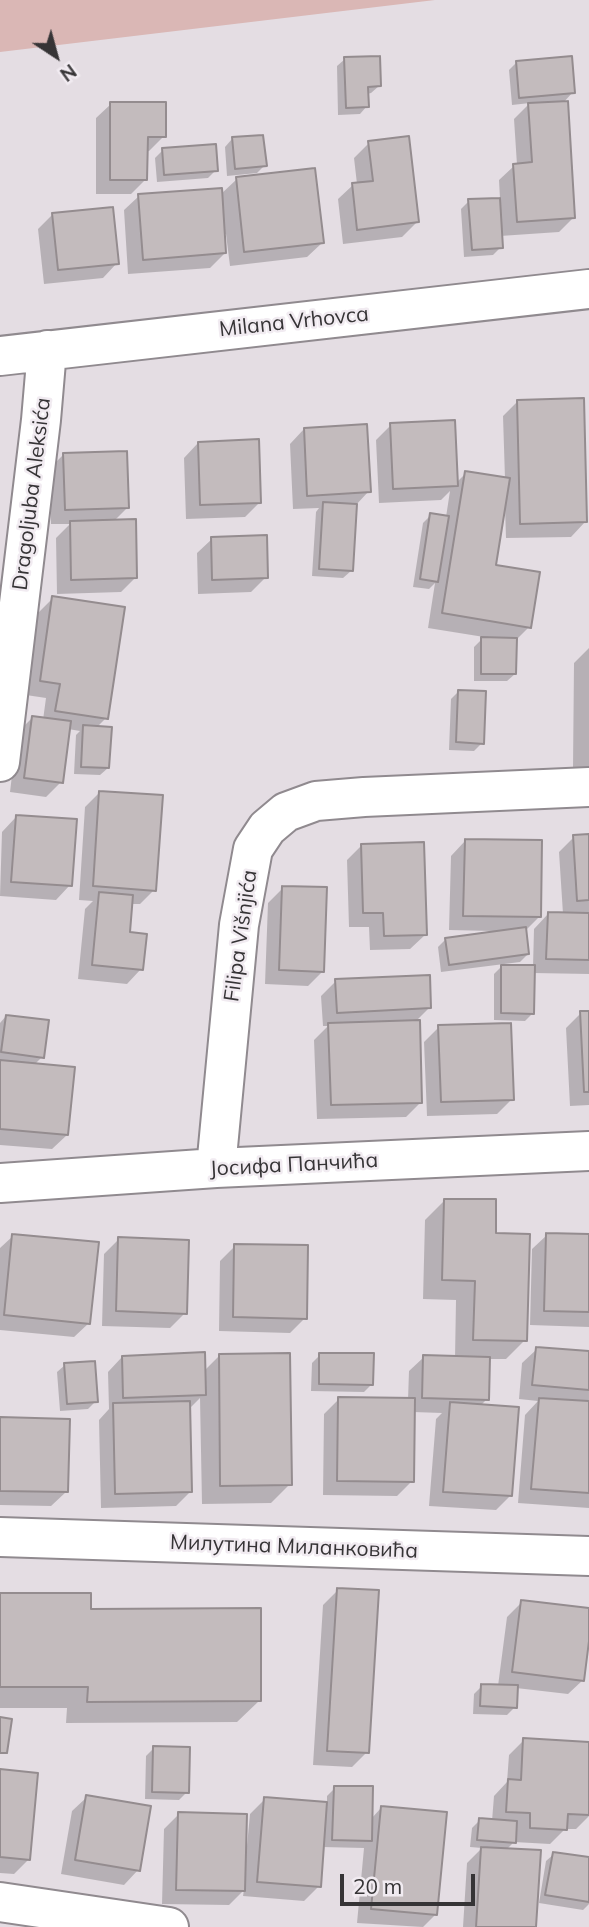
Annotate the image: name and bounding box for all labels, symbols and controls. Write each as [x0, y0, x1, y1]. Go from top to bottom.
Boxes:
north arrow [21, 21, 91, 91]
text: N [55, 59, 81, 87]
street label: Milana Vrhovca [218, 302, 370, 342]
street label: Dragoljuba Aleksića [8, 396, 56, 592]
street label: Filipa Višnjića [219, 869, 263, 1003]
street label: Јосифа Панчића [209, 1148, 379, 1182]
street label: Милутина Миланковића [169, 1530, 419, 1564]
scale bar [344, 1860, 479, 1904]
text: 20 m [353, 1873, 402, 1899]

